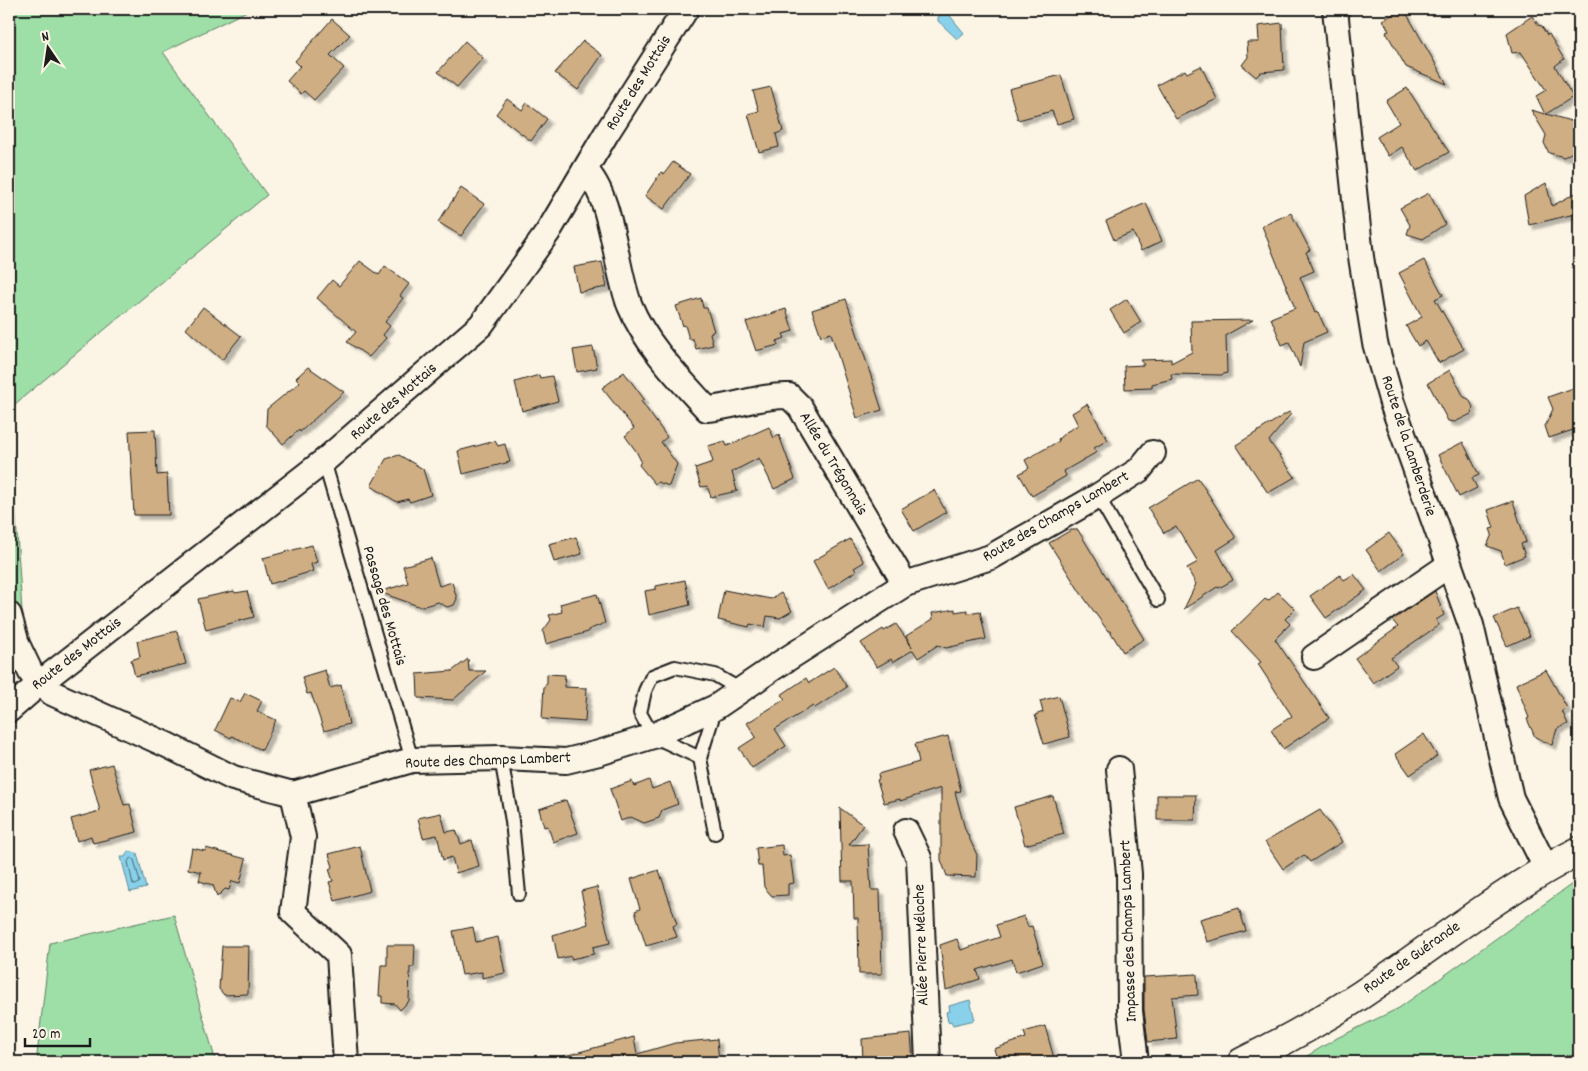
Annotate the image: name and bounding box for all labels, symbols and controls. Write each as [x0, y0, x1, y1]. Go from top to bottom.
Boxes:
north arrow [22, 22, 72, 72]
text: N [40, 27, 51, 48]
street label: Route des Mottais [600, 31, 678, 135]
street label: Route des Mottais [345, 357, 443, 446]
street label: Route de la Lamberderie [1374, 373, 1442, 519]
street label: Allée du Trégonnais [793, 408, 873, 520]
street label: Route des Champs Lambert [978, 466, 1134, 568]
street label: Passage des Mottais [356, 543, 412, 669]
street label: Route des Mottais [27, 611, 127, 697]
street label: Route des Champs Lambert [405, 747, 571, 775]
street label: Impasse des Champs Lambert [1114, 839, 1144, 1023]
street label: Allée Pierre Méloche [908, 884, 936, 1006]
street label: Route de Guérande [1359, 916, 1465, 1000]
scale bar [25, 1016, 90, 1048]
text: 20 m [32, 1024, 60, 1046]

